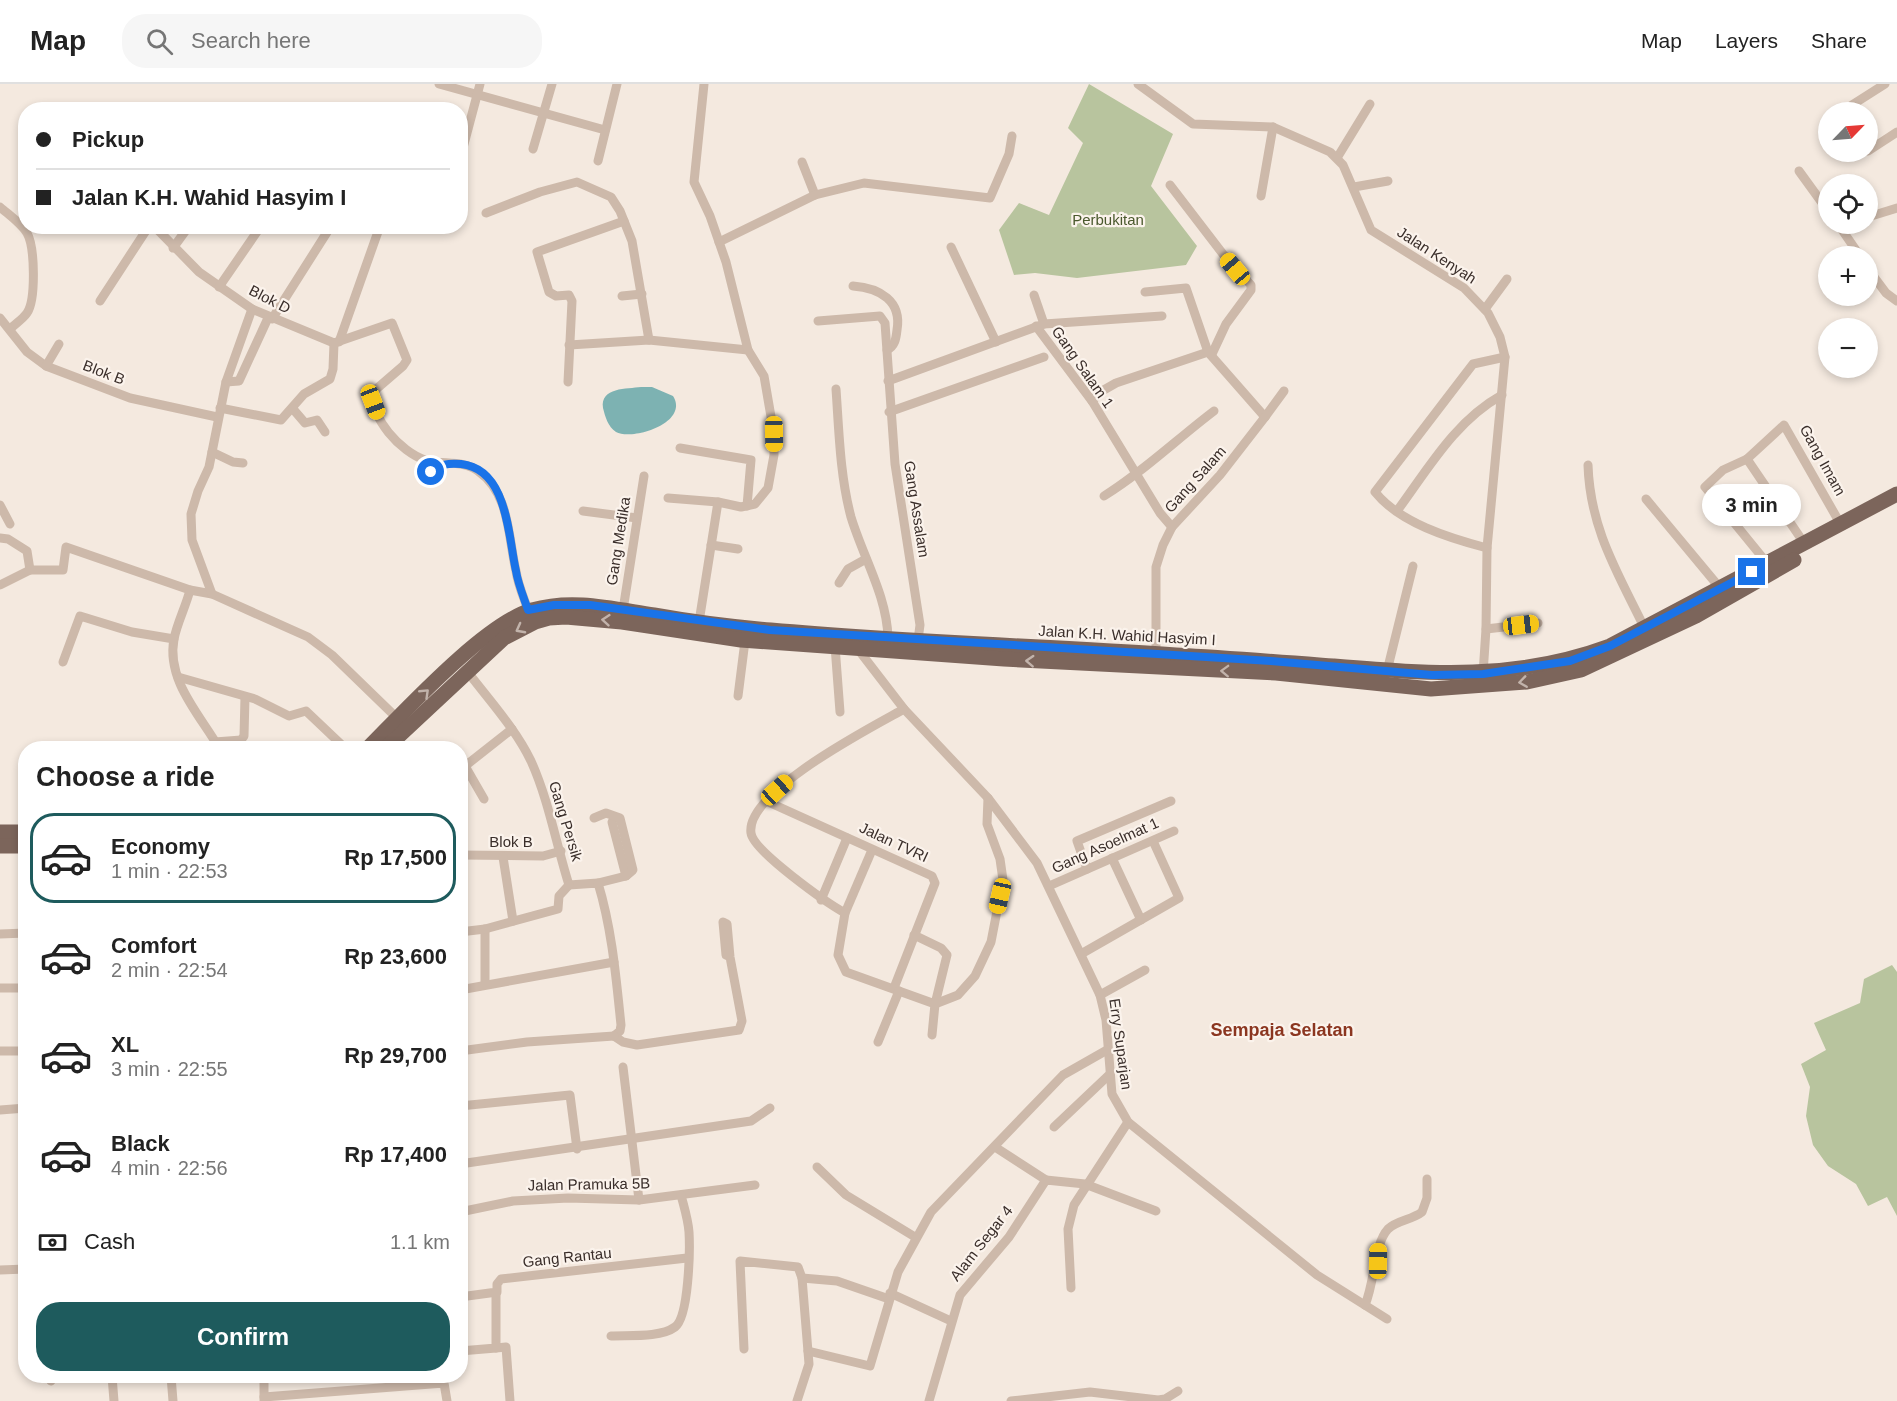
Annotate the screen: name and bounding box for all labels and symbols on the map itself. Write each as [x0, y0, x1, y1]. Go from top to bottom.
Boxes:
north arrow [1818, 102, 1878, 162]
park label: Perbukitan [1072, 211, 1144, 228]
street label: Jalan Kenyah [1394, 223, 1480, 287]
car [1217, 249, 1253, 289]
street label: Blok D [246, 281, 294, 317]
street label: Gang Salam 1 [1049, 323, 1117, 411]
street label: Blok B [81, 356, 127, 388]
car [358, 382, 388, 422]
car [765, 416, 783, 452]
street label: Gang Imam [1797, 422, 1849, 498]
street label: Gang Salam [1161, 442, 1229, 516]
route start [417, 458, 444, 485]
street label: Gang Assalam [901, 459, 933, 559]
callout: 3 min [1702, 485, 1802, 527]
street label: Gang Medika [603, 495, 633, 586]
route end [1738, 558, 1765, 585]
one-way arrow [602, 614, 611, 627]
car [1502, 614, 1540, 636]
one-way arrow [516, 622, 527, 634]
street label: Jalan K.H. Wahid Hasyim I [1038, 622, 1216, 648]
one-way arrow [1026, 654, 1035, 667]
one-way arrow [1220, 664, 1229, 677]
one-way arrow [1519, 675, 1528, 687]
one-way arrow [417, 689, 428, 700]
car [758, 771, 796, 809]
street label: Gang Persik [546, 779, 586, 863]
street label: Gang Asoelmat 1 [1049, 814, 1161, 876]
street label: Jalan TVRI [857, 819, 931, 865]
street label: Blok B [489, 833, 533, 850]
car [987, 876, 1013, 916]
street label: Erry Suparjan [1106, 997, 1136, 1091]
district label: Sempaja Selatan [1210, 1020, 1354, 1040]
street label: Jalan Pramuka 5B [528, 1174, 650, 1194]
street label: Alam Segar 4 [946, 1202, 1016, 1284]
car [1369, 1243, 1387, 1279]
street label: Gang Rantau [522, 1244, 612, 1270]

